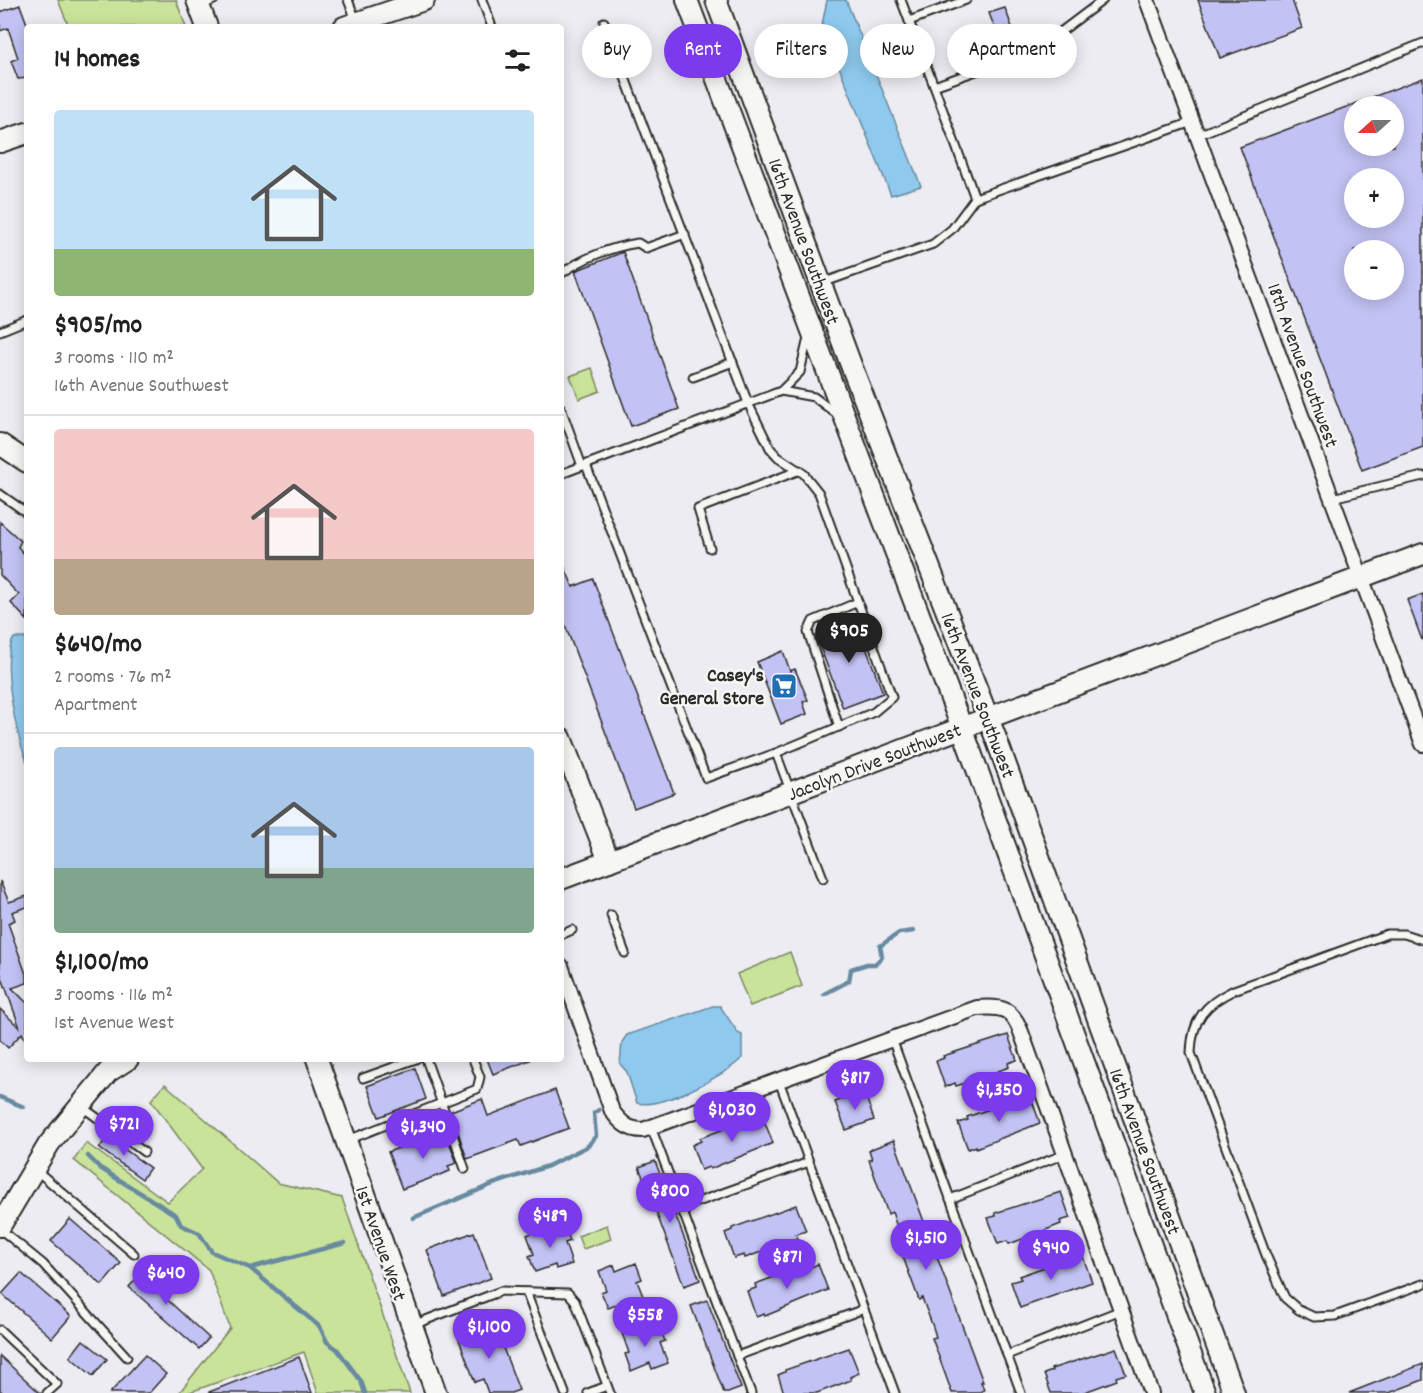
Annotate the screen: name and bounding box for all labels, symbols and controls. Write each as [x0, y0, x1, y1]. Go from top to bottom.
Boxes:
chip: Buy [582, 24, 652, 78]
chip: Rent [664, 24, 742, 78]
chip: Filters [754, 24, 848, 78]
chip: New [860, 24, 935, 78]
chip: Apartment [947, 24, 1077, 78]
text: 14 homes [54, 42, 140, 79]
icon: filters [501, 44, 534, 77]
north arrow [1344, 96, 1404, 156]
map controls [1344, 96, 1404, 300]
icon: home [240, 149, 348, 257]
street label: 16th Avenue Southwest [759, 155, 845, 329]
button: + [1344, 168, 1404, 228]
button: − [1344, 240, 1404, 300]
street label: 18th Avenue Southwest [1258, 280, 1344, 452]
text: $905/mo [54, 308, 142, 345]
text: 3 rooms · 110 m² [54, 345, 174, 373]
text: 16th Avenue Southwest [54, 373, 229, 401]
icon: home [240, 468, 348, 576]
street label: 16th Avenue Southwest [932, 609, 1021, 783]
pin: $905 [813, 613, 885, 664]
text: $905 [829, 618, 869, 646]
text: $640/mo [54, 627, 142, 664]
place label: Casey's General Store [660, 663, 764, 714]
text: 2 rooms · 76 m² [54, 664, 172, 692]
supermarket icon: Casey's General Store [769, 671, 799, 701]
text: Apartment [54, 692, 137, 720]
street label: Jacolyn Drive Southwest [784, 718, 966, 810]
icon: home [240, 786, 348, 894]
text: $1,100/mo [54, 945, 149, 982]
text: 3 rooms · 116 m² [54, 982, 173, 1010]
text: 1st Avenue West [54, 1010, 174, 1038]
pin: $817 [819, 1060, 891, 1111]
text: $817 [840, 1065, 870, 1093]
street label: 16th Avenue Southwest [1100, 1065, 1186, 1239]
pin: $1,350 [950, 1072, 1048, 1123]
text: $1,350 [975, 1077, 1023, 1105]
pin: $1,030 [683, 1092, 781, 1143]
text: $1,030 [708, 1097, 757, 1125]
pin: $721 [88, 1106, 160, 1157]
pin: $1,340 [374, 1109, 472, 1160]
text: $721 [109, 1111, 139, 1139]
text: $1,340 [400, 1114, 446, 1142]
pin: $800 [634, 1173, 706, 1224]
text: $800 [650, 1178, 690, 1206]
street label: 1st Avenue West [346, 1183, 412, 1305]
pin: $489 [514, 1198, 586, 1249]
text: $489 [532, 1203, 568, 1231]
pin: $1,510 [877, 1220, 975, 1271]
text: $1,510 [905, 1225, 947, 1253]
pin: $940 [1015, 1230, 1087, 1281]
text: $940 [1032, 1235, 1070, 1263]
pin: $871 [751, 1239, 823, 1290]
text: $871 [772, 1244, 802, 1272]
pin: $640 [130, 1255, 202, 1306]
text: $640 [146, 1260, 186, 1288]
pin: $558 [609, 1297, 681, 1348]
text: $558 [627, 1302, 663, 1330]
pin: $1,100 [440, 1309, 538, 1360]
text: $1,100 [467, 1314, 511, 1342]

